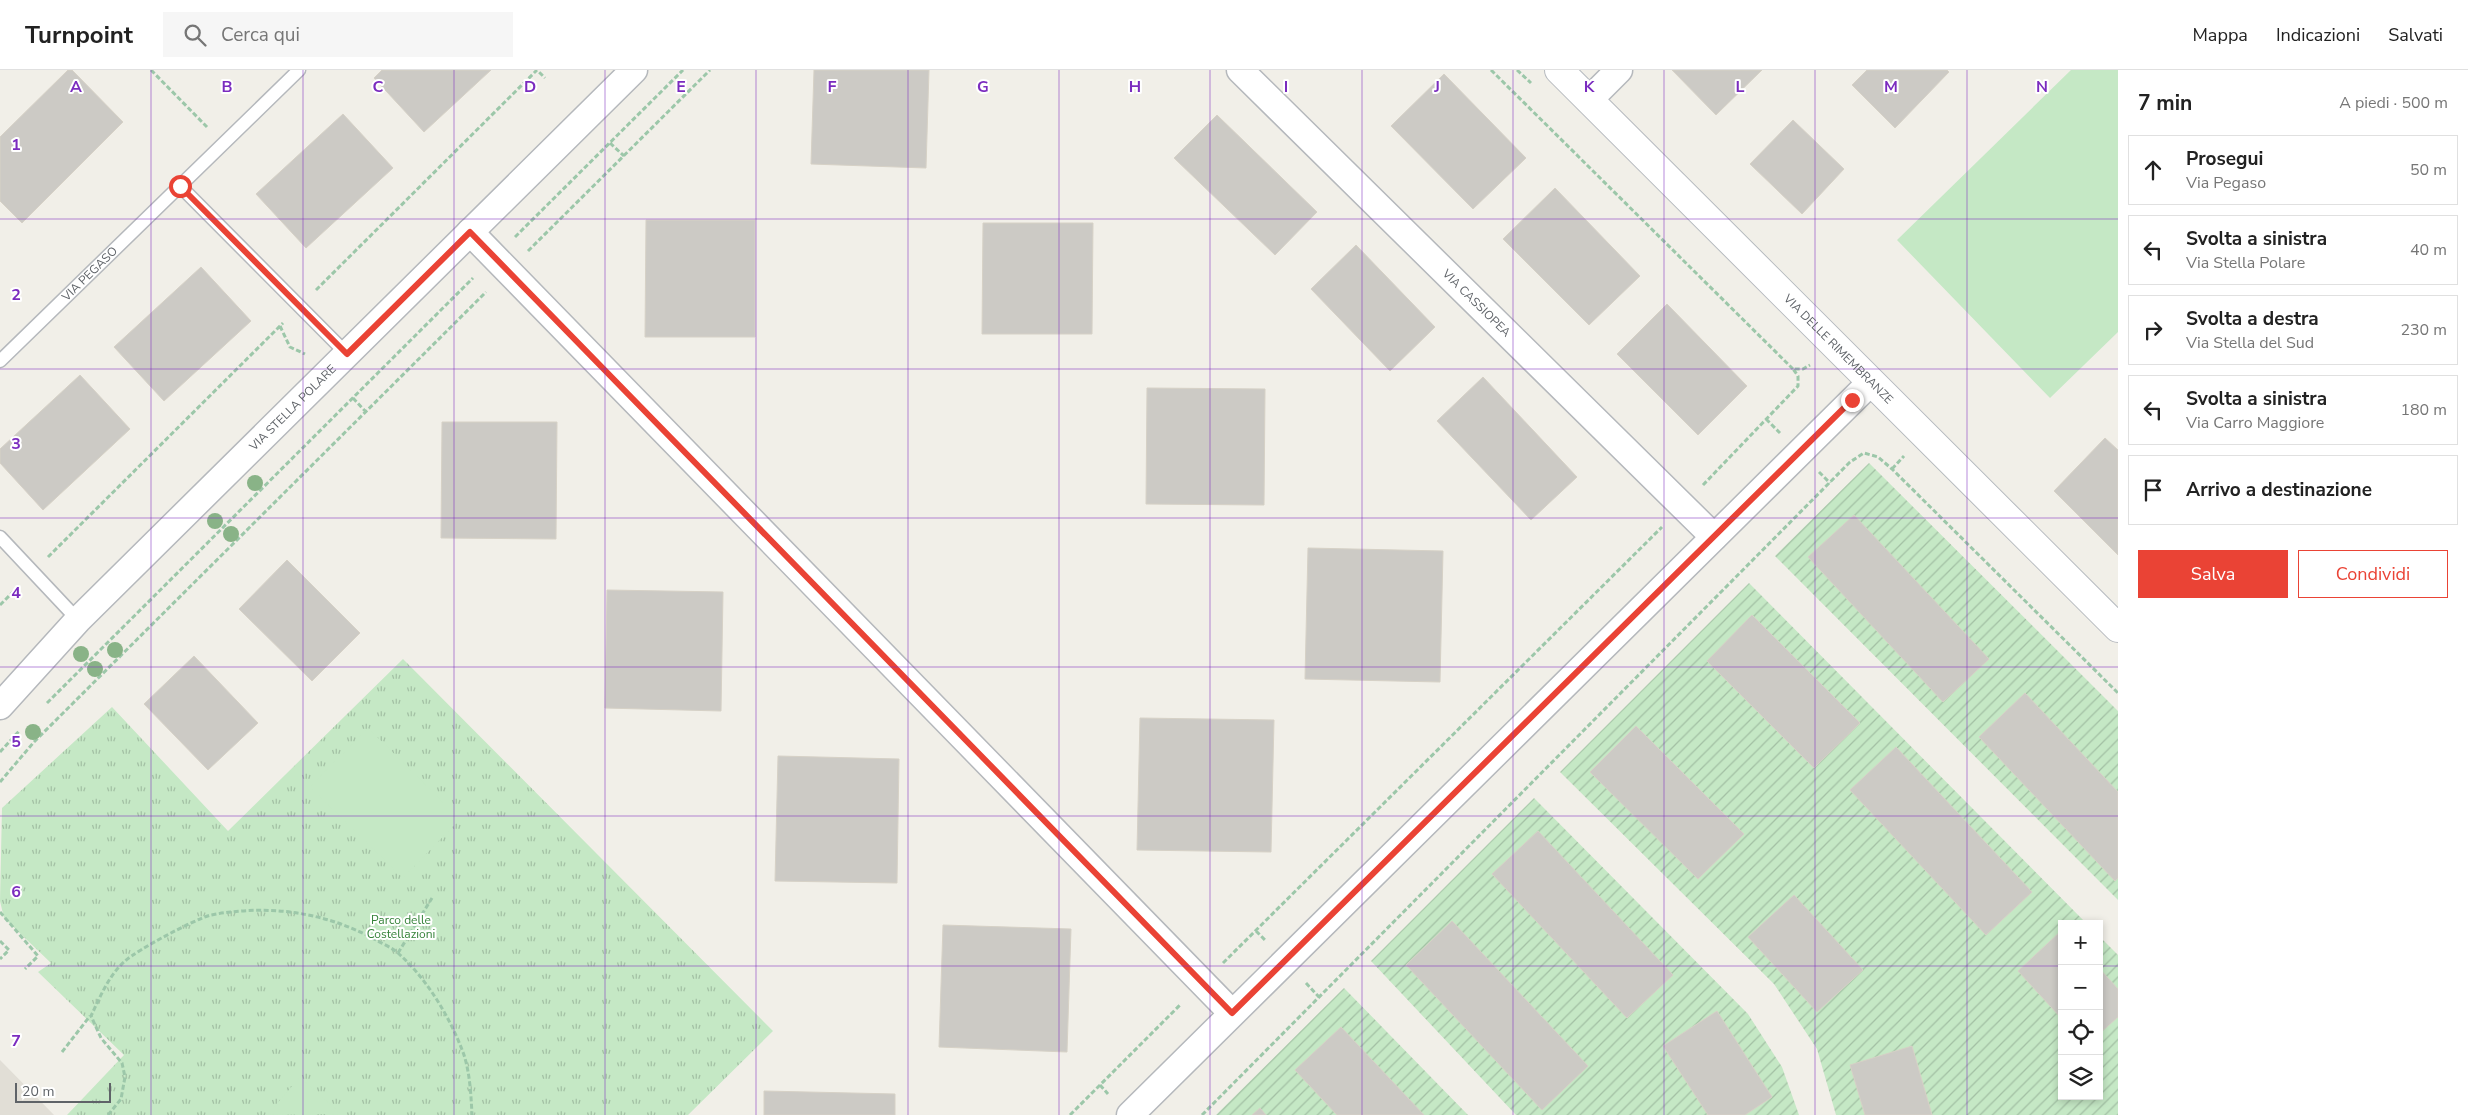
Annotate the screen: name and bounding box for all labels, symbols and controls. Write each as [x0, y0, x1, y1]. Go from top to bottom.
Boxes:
search box [163, 12, 513, 57]
text: Turnpoint [25, 19, 133, 51]
icon: search [181, 21, 209, 49]
text: Cerca qui [221, 22, 300, 48]
text: Mappa [2192, 23, 2248, 47]
text: Indicazioni [2276, 23, 2360, 47]
text: Salvati [2388, 23, 2443, 47]
text: A [70, 76, 82, 98]
text: B [221, 76, 233, 98]
text: C [373, 76, 384, 98]
text: D [524, 76, 536, 98]
text: E [676, 76, 686, 98]
text: F [828, 76, 837, 98]
text: G [977, 76, 989, 98]
text: H [1129, 76, 1141, 98]
text: I [1284, 76, 1288, 98]
text: J [1433, 76, 1440, 98]
text: K [1584, 76, 1596, 98]
text: L [1736, 76, 1745, 98]
text: M [1884, 76, 1898, 98]
text: N [2036, 76, 2048, 98]
text: 7 min [2138, 89, 2192, 117]
text: A piedi · 500 m [2339, 92, 2448, 114]
text: 1 [11, 134, 21, 156]
text: Prosegui [2186, 146, 2263, 172]
icon: ahead [2139, 156, 2167, 184]
text: 50 m [2410, 159, 2447, 181]
text: Via Pegaso [2186, 172, 2266, 194]
route start [169, 175, 192, 198]
text: Svolta a sinistra [2186, 226, 2327, 252]
icon: left [2139, 236, 2167, 264]
text: 40 m [2410, 239, 2447, 261]
street label: VIA PEGASO [58, 243, 121, 305]
text: Via Stella Polare [2186, 252, 2305, 274]
street label: VIA CASSIOPEA [1438, 265, 1514, 340]
text: 2 [11, 284, 21, 306]
street label: VIA DELLE RIMEMBRANZE [1780, 290, 1897, 407]
text: Svolta a destra [2186, 306, 2319, 332]
icon: right [2139, 316, 2167, 344]
text: 230 m [2400, 319, 2447, 341]
text: Via Stella del Sud [2186, 332, 2314, 354]
street label: VIA STELLA POLARE [245, 361, 340, 455]
text: Svolta a sinistra [2186, 386, 2327, 412]
route end [1841, 389, 1864, 412]
icon: left [2139, 396, 2167, 424]
text: 180 m [2400, 399, 2447, 421]
text: Via Carro Maggiore [2186, 412, 2324, 434]
text: 3 [11, 433, 21, 455]
icon: arrive [2139, 476, 2167, 504]
text: Arrivo a destinazione [2186, 477, 2372, 503]
button: Salva [2138, 550, 2288, 598]
button: Condividi [2298, 550, 2448, 598]
text: 4 [11, 582, 21, 604]
text: 5 [11, 731, 21, 753]
text: 6 [11, 881, 21, 903]
park label: Parco delle Costellazioni [367, 912, 435, 942]
map controls [2058, 920, 2103, 1100]
button: + [2058, 920, 2103, 965]
button: − [2058, 965, 2103, 1010]
button: locate [2058, 1010, 2103, 1055]
text: 7 [11, 1030, 21, 1052]
button: layers [2058, 1055, 2103, 1100]
scale bar [15, 1080, 111, 1103]
text: 20 m [22, 1082, 54, 1101]

